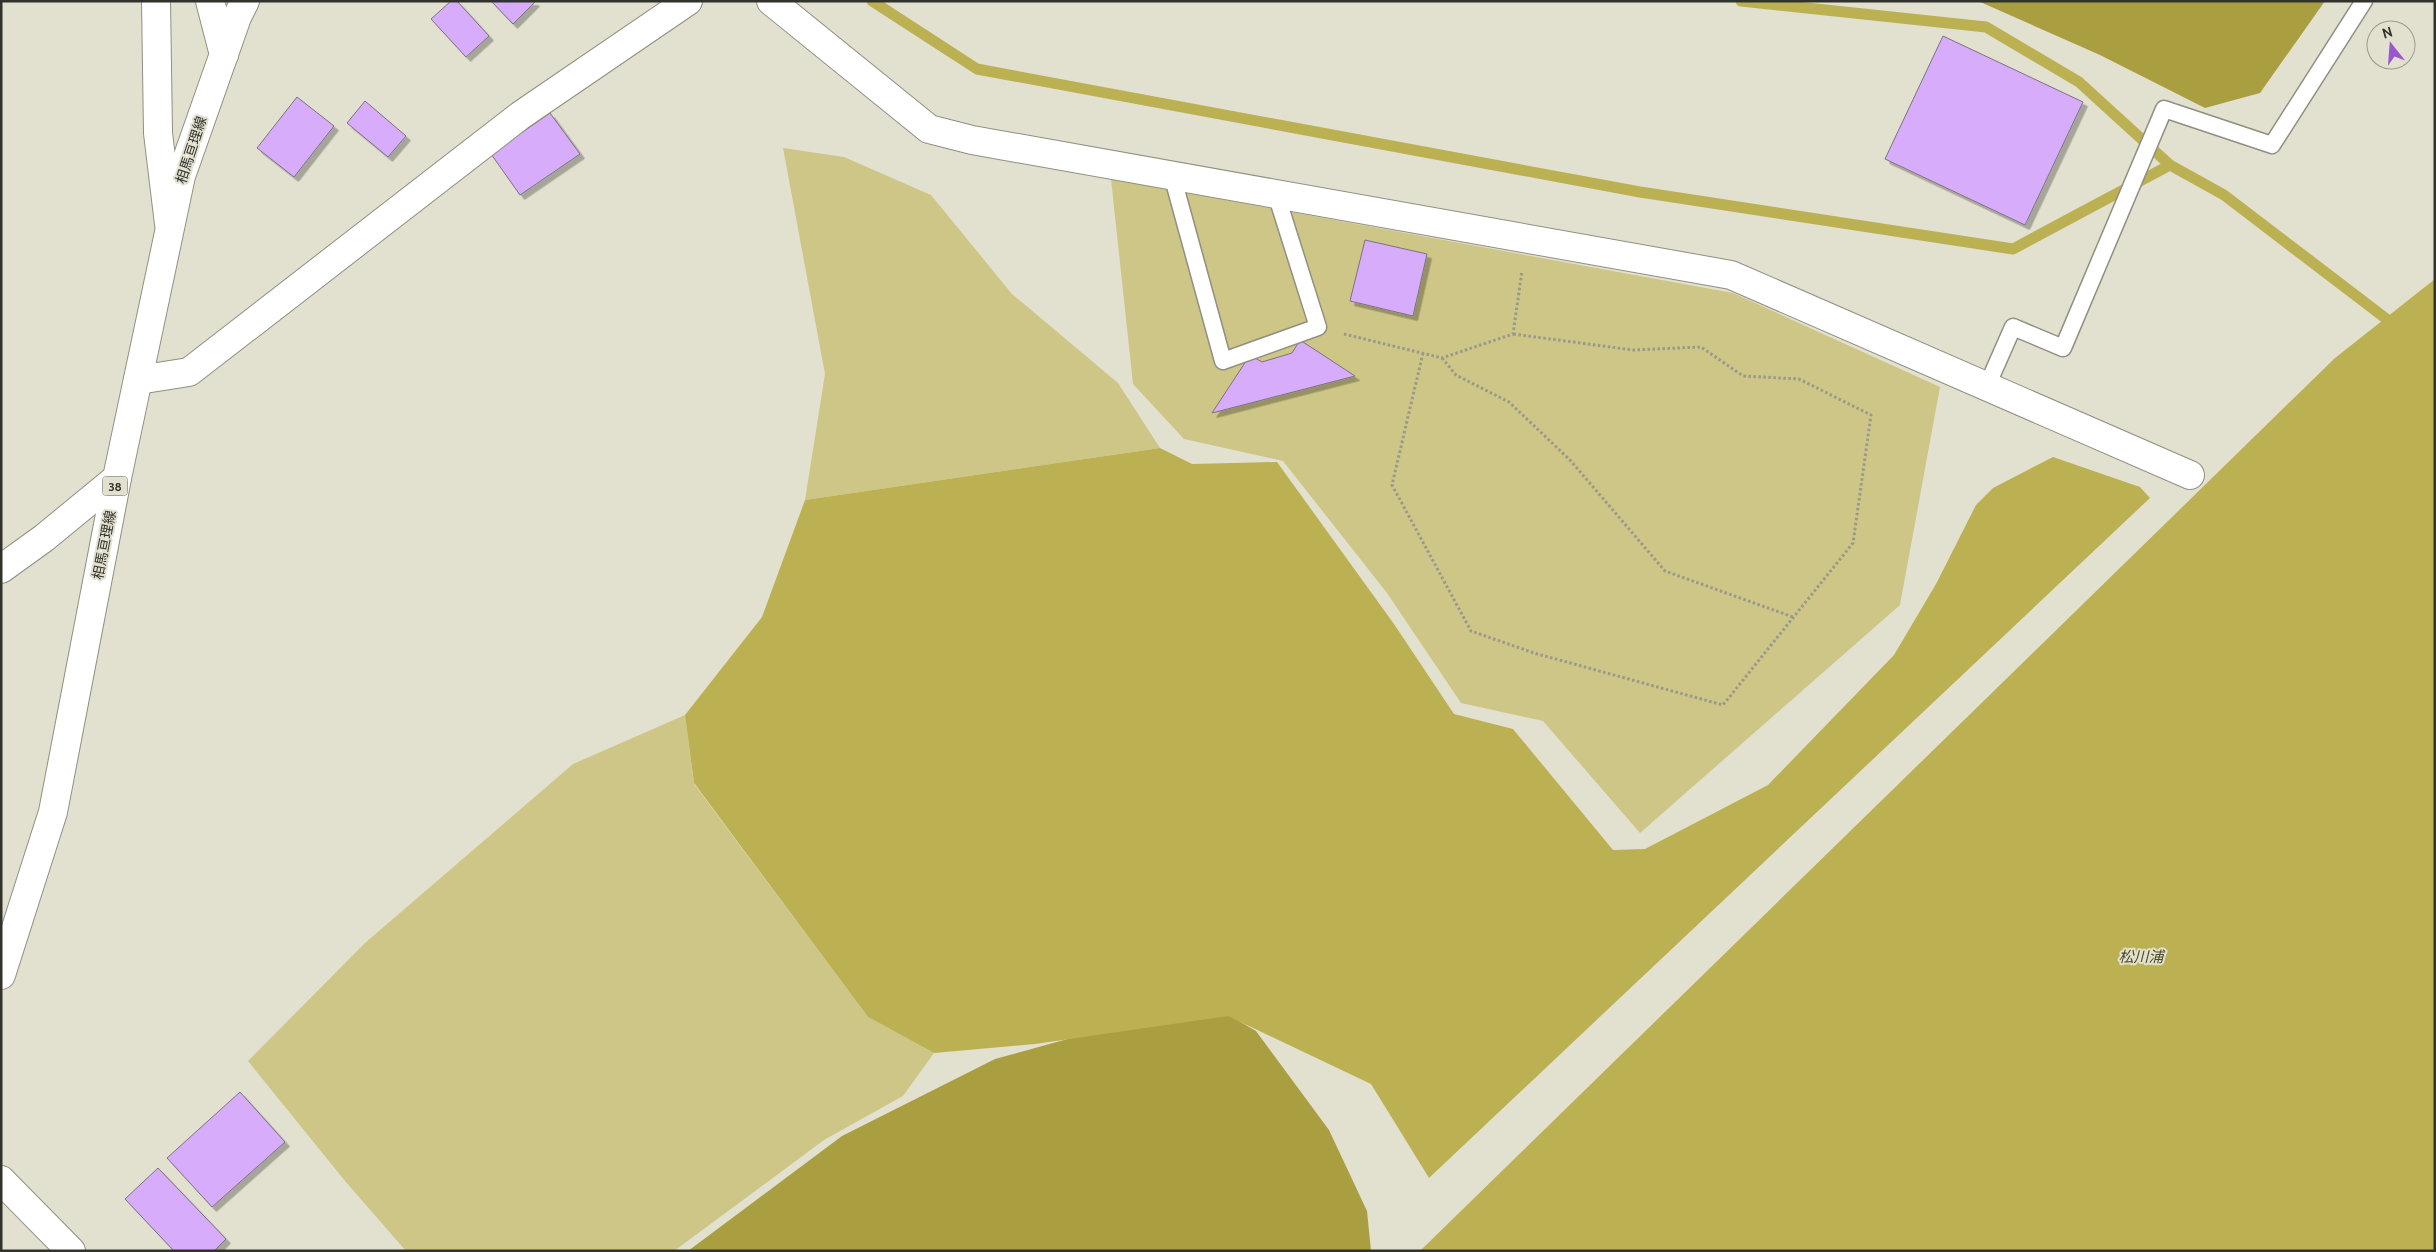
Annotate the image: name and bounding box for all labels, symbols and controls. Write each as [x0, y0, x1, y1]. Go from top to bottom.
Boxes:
north arrow [2366, 20, 2416, 70]
text: N [2380, 23, 2395, 43]
street label: 相馬亘理線 [172, 114, 210, 186]
road number: 38 [102, 476, 128, 496]
street label: 相馬亘理線 [88, 509, 120, 581]
water label: 松川浦 [2118, 948, 2165, 966]

